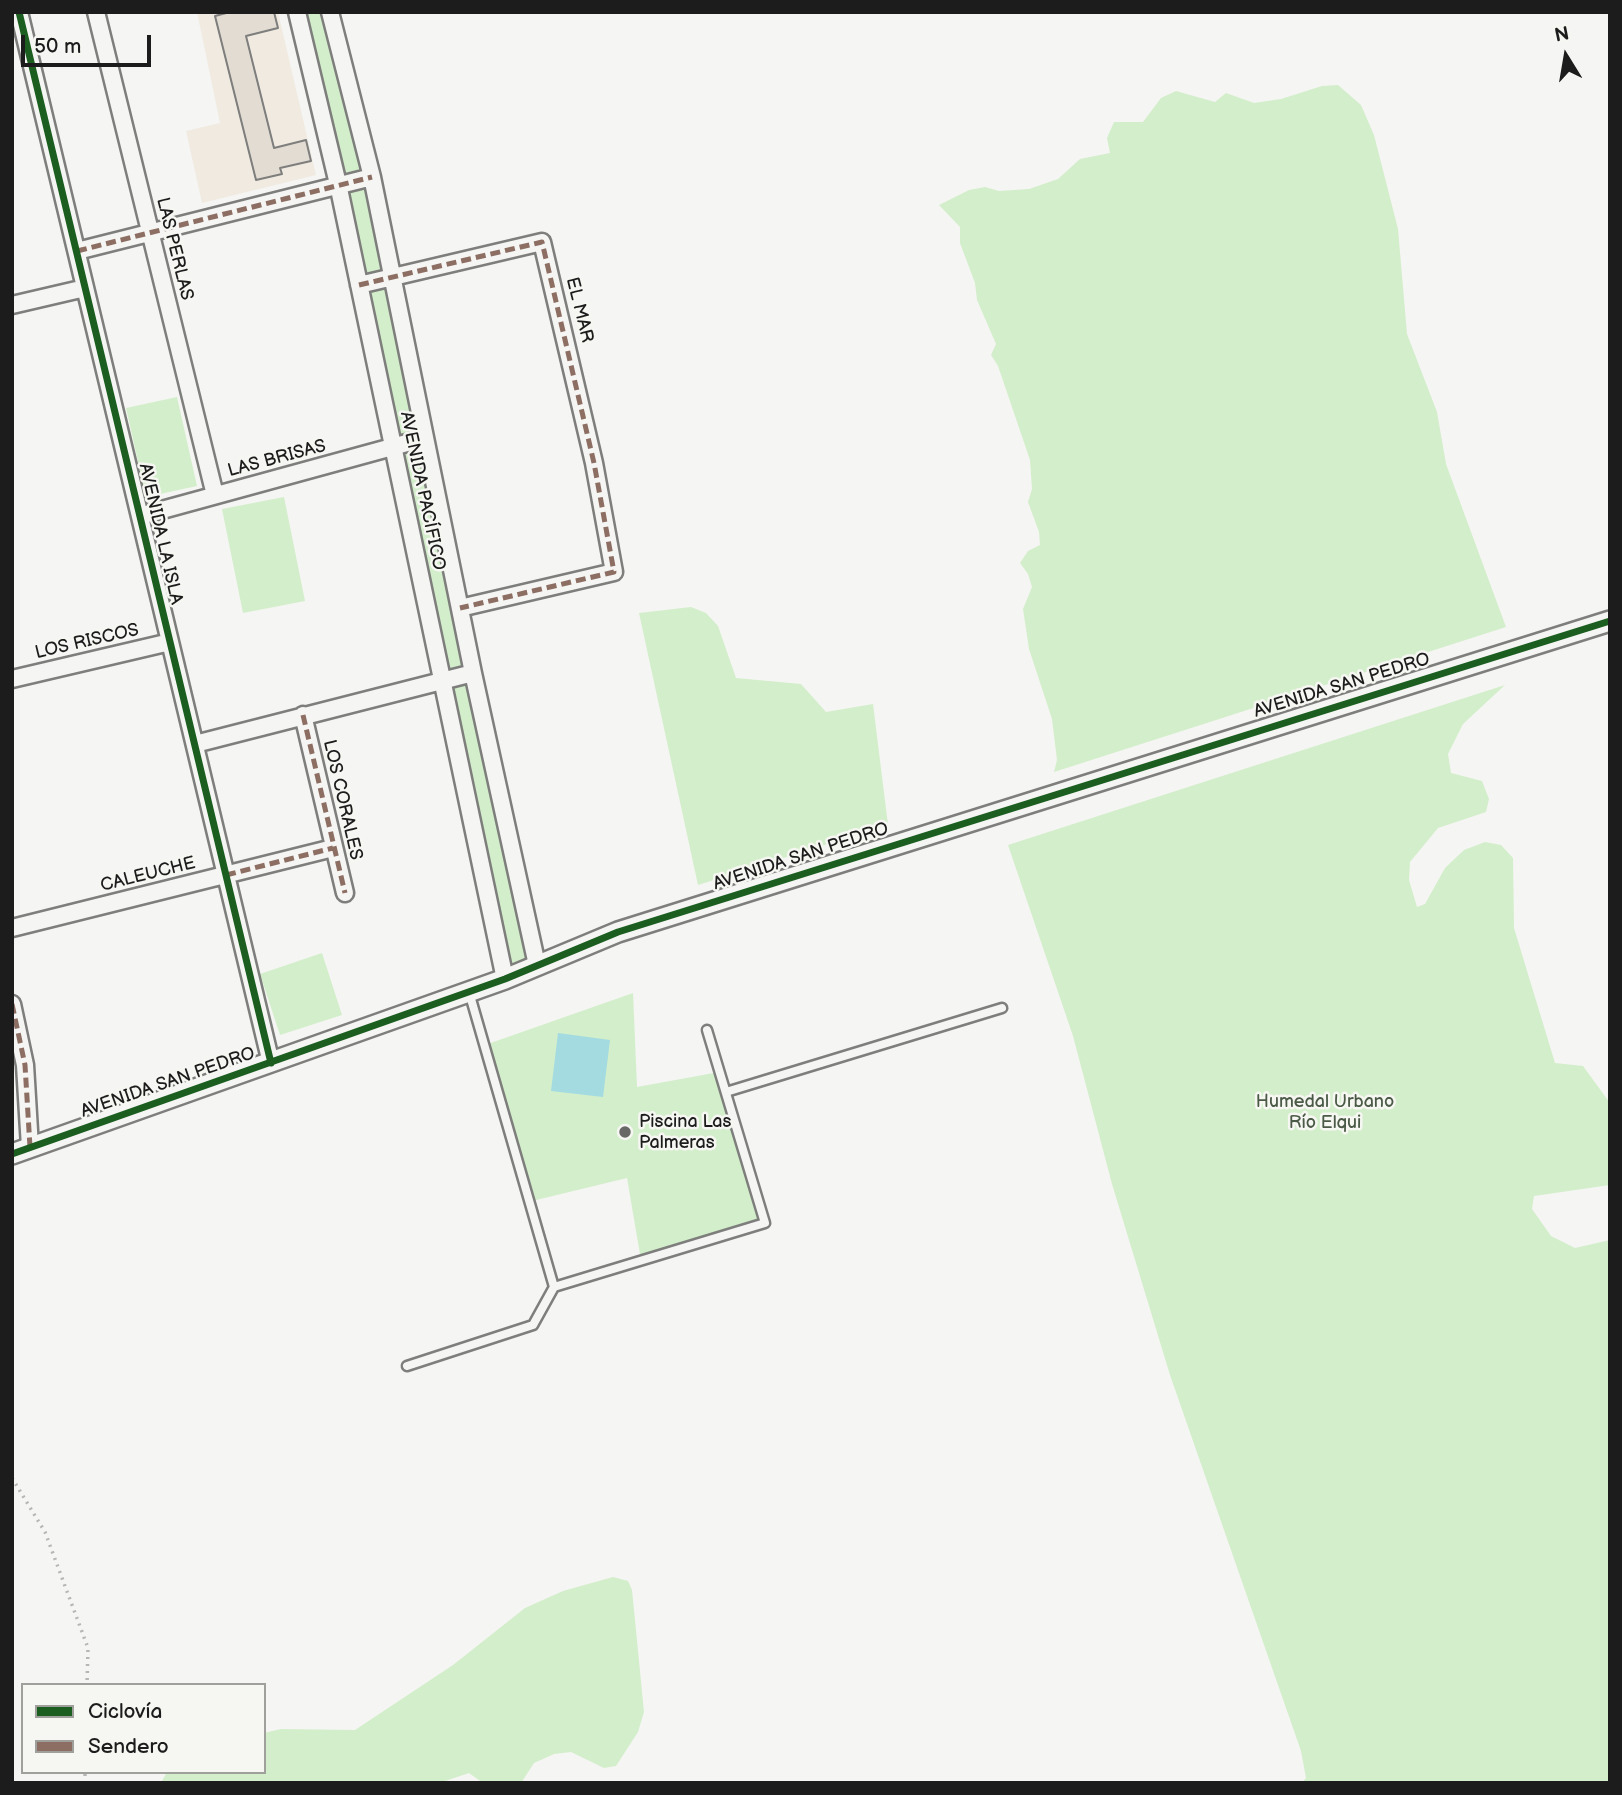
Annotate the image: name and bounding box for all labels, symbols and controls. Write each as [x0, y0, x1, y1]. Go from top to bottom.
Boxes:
scale bar [24, 21, 154, 65]
north arrow [1531, 21, 1601, 91]
text: N [1553, 22, 1571, 48]
text: 50 m [34, 34, 81, 59]
street label: LAS PERLAS [151, 195, 197, 303]
street label: EL MAR [560, 275, 598, 345]
street label: AVENIDA PACÍFICO [395, 410, 449, 572]
street label: LAS BRISAS [226, 436, 328, 482]
street label: AVENIDA LA ISLA [133, 461, 187, 607]
street label: LOS RISCOS [33, 620, 141, 664]
street label: AVENIDA SAN PEDRO [1251, 649, 1433, 723]
street label: LOS CORALES [318, 738, 366, 862]
street label: AVENIDA SAN PEDRO [711, 818, 891, 896]
street label: CALEUCHE [98, 853, 198, 897]
street label: AVENIDA SAN PEDRO [78, 1043, 258, 1123]
park label: Humedal Urbano Río Elqui [1256, 1091, 1394, 1134]
place label: Piscina Las Palmeras [639, 1111, 731, 1154]
marker: Piscina Las Palmeras [617, 1124, 633, 1140]
legend [21, 1683, 266, 1774]
text: Ciclovía [88, 1699, 162, 1724]
text: Sendero [88, 1734, 169, 1759]

